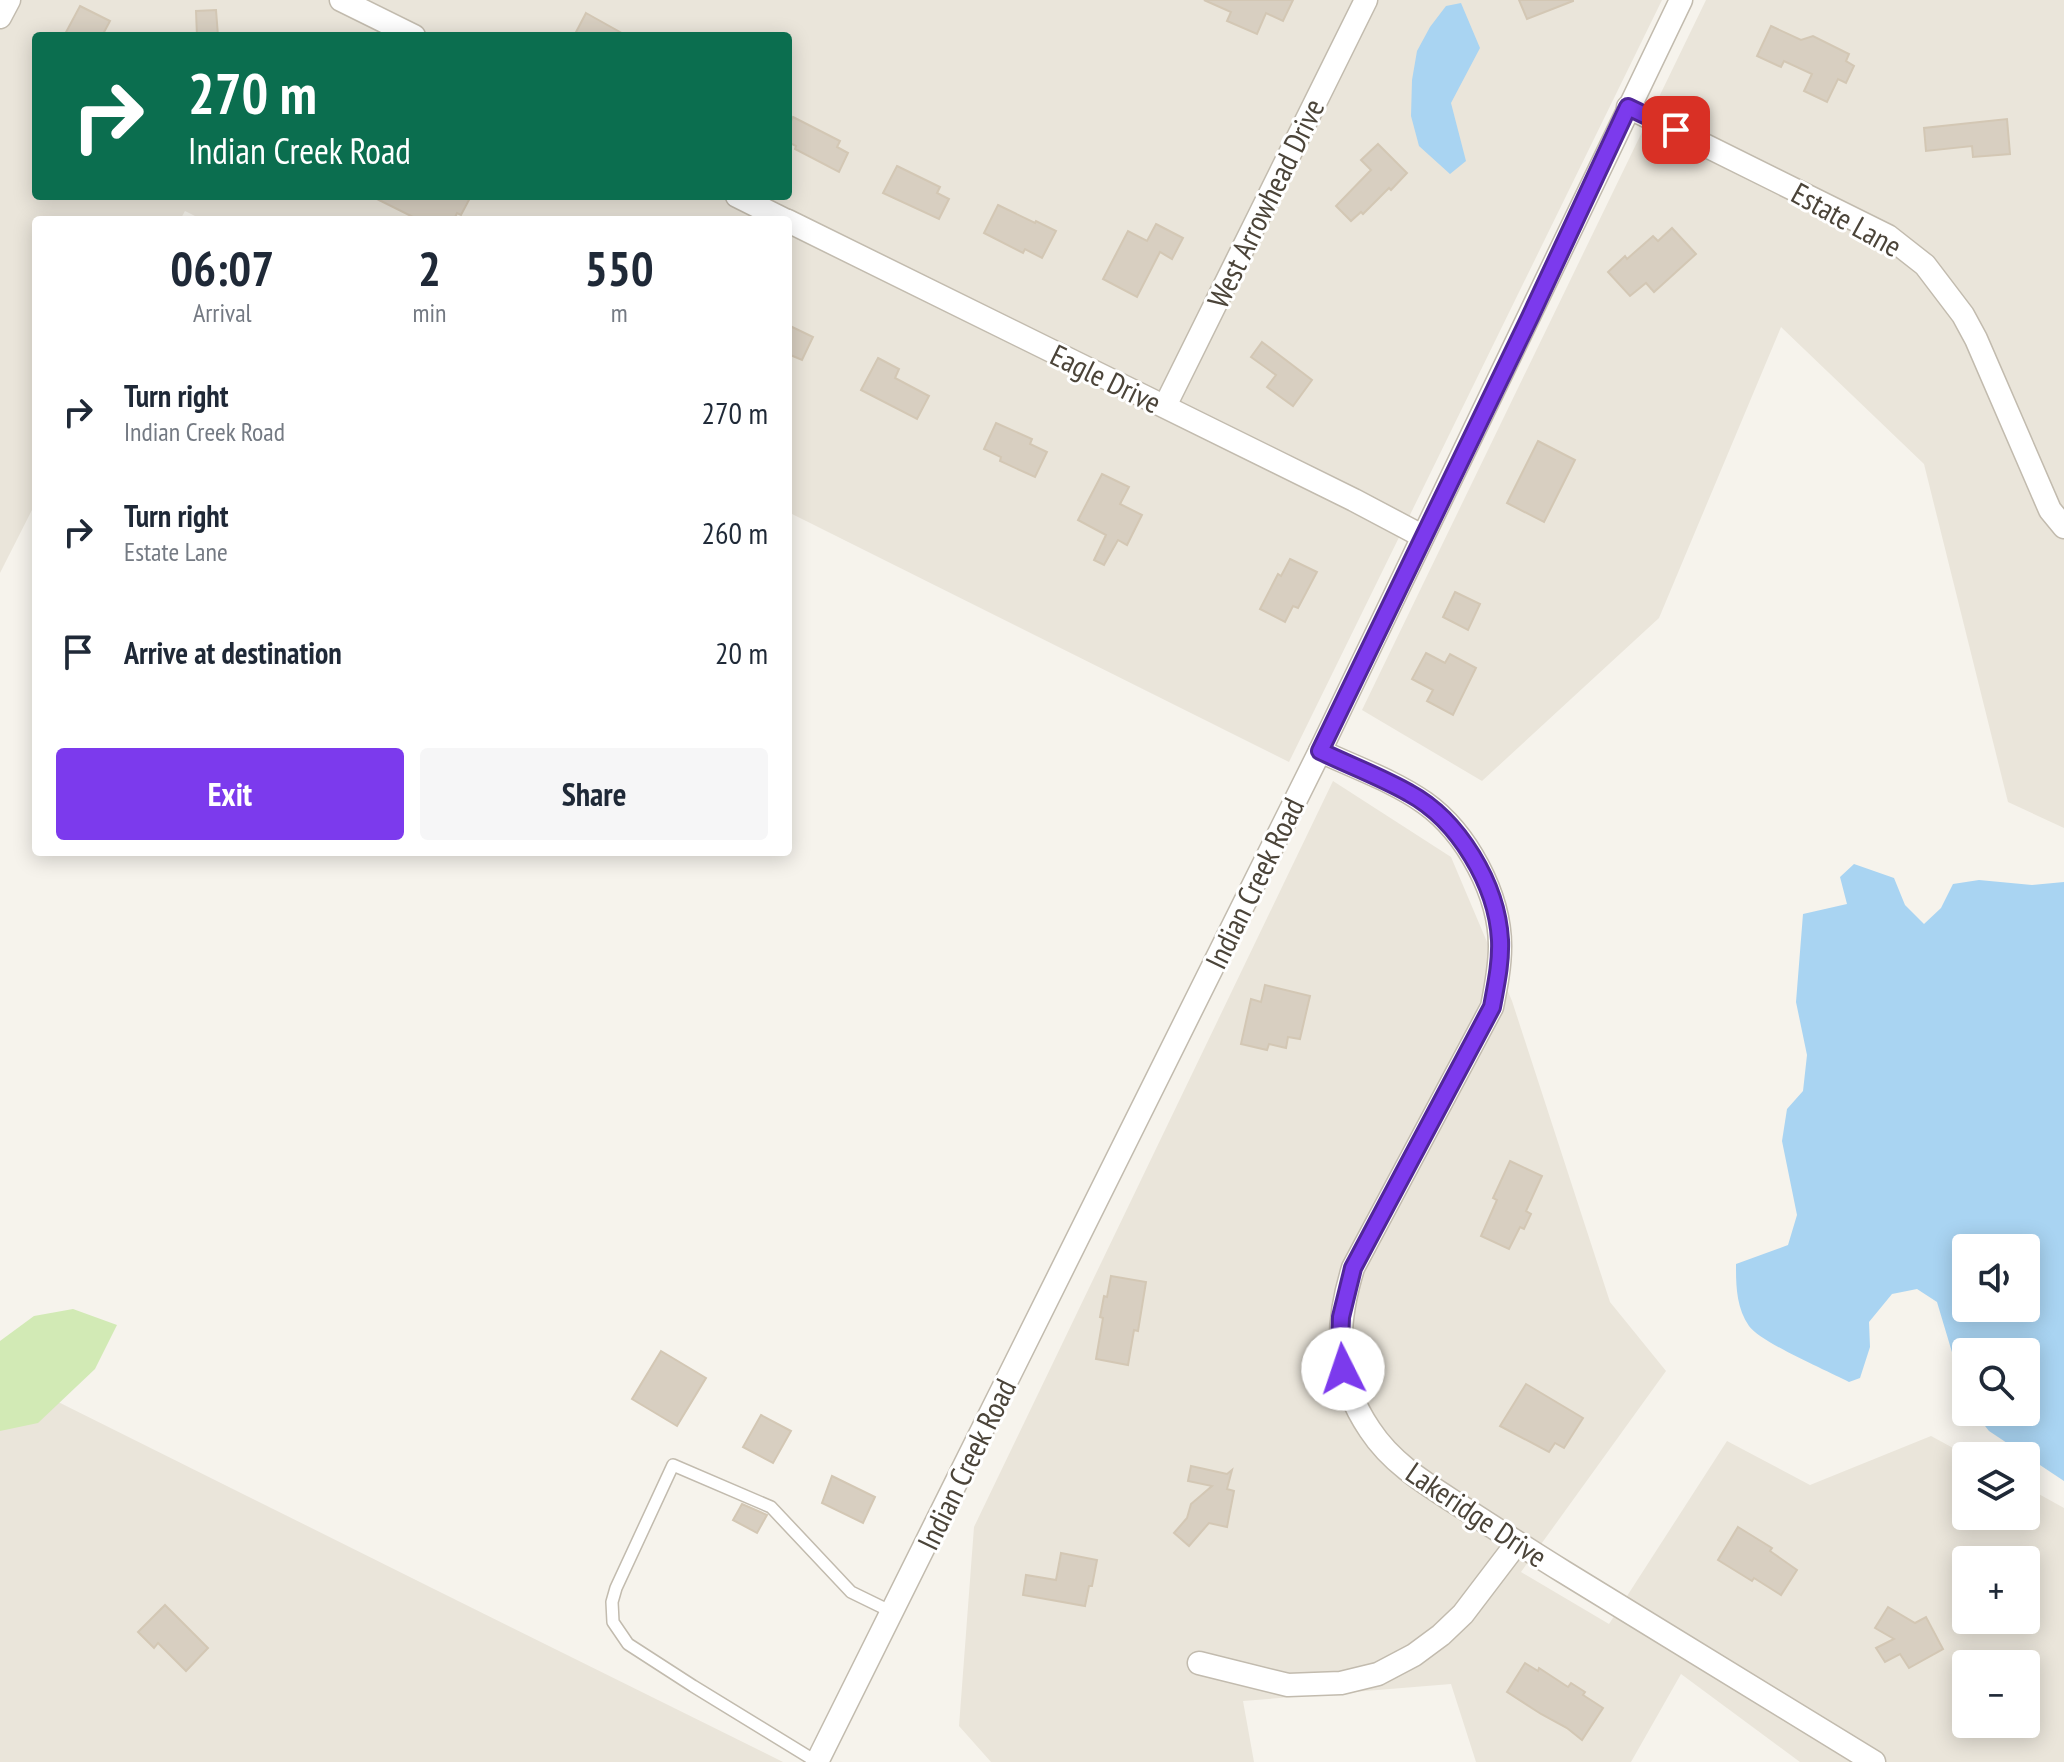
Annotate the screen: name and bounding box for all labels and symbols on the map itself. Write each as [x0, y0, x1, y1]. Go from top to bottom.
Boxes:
street label: West Arrowhead Drive [1198, 92, 1332, 314]
pin [1642, 96, 1710, 164]
street label: Estate Lane [1785, 173, 1909, 265]
street label: Eagle Drive [1044, 335, 1168, 421]
street label: Indian Creek Road [1196, 791, 1312, 975]
position arrow [1301, 1327, 1385, 1411]
street label: Indian Creek Road [908, 1372, 1024, 1556]
street label: Lakeridge Drive [1399, 1453, 1555, 1575]

